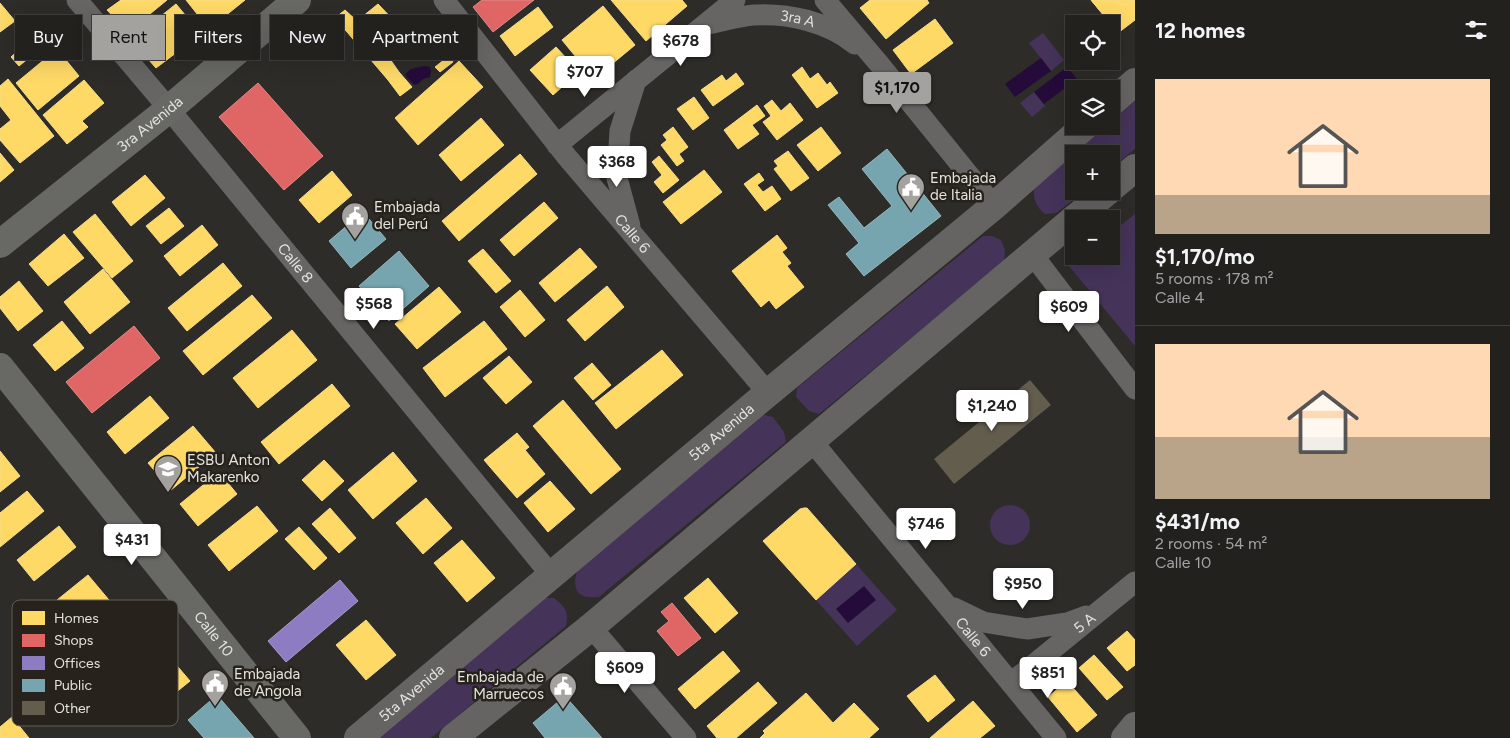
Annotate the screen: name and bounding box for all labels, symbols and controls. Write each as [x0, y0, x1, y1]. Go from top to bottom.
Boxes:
street label: 3ra A [780, 7, 817, 31]
chip: Buy [15, 15, 82, 60]
chip: Rent [92, 15, 165, 60]
chip: Filters [175, 15, 260, 60]
chip: New [270, 15, 344, 60]
chip: Apartment [354, 15, 477, 60]
map controls [1065, 15, 1120, 265]
button: locate [1065, 15, 1120, 70]
icon: filters [1462, 16, 1490, 44]
text: 12 homes [1155, 18, 1245, 43]
pin: $678 [651, 24, 711, 67]
text: $678 [663, 31, 699, 50]
pin: $707 [555, 56, 615, 98]
text: $707 [566, 62, 604, 81]
pin: $1,170 [856, 72, 938, 114]
text: $1,170 [874, 78, 920, 97]
button: layers [1065, 80, 1120, 135]
street label: 3ra Avenida [114, 92, 186, 156]
icon: home [1278, 111, 1368, 201]
button: + [1065, 145, 1120, 200]
pin: $368 [587, 146, 647, 188]
text: $368 [599, 152, 635, 171]
place label: Embajada de Italia [930, 169, 996, 204]
public building icon: Embajada de Italia [896, 172, 926, 211]
place label: Embajada del Perú [374, 198, 440, 233]
public building icon: Embajada del Perú [340, 201, 370, 240]
street label: Calle 6 [611, 210, 654, 257]
button: − [1065, 210, 1120, 265]
street label: Calle 8 [274, 240, 317, 287]
text: $1,170/mo [1155, 244, 1255, 269]
text: 5 rooms · 178 m² [1155, 269, 1274, 288]
pin: $568 [344, 288, 404, 330]
text: Calle 4 [1155, 288, 1204, 307]
pin: $609 [1039, 290, 1099, 333]
text: $568 [355, 294, 393, 313]
text: $609 [1050, 297, 1088, 316]
icon: home [1278, 377, 1368, 467]
pin: $1,240 [951, 390, 1033, 432]
text: $1,240 [967, 396, 1017, 415]
street label: 5ta Avenida [685, 400, 758, 465]
place label: ESBU Anton Makarenko [187, 451, 270, 486]
school or university icon: ESBU Anton Makarenko [153, 454, 183, 493]
pin: $746 [896, 508, 956, 550]
text: $431/mo [1155, 509, 1240, 534]
text: $746 [907, 514, 945, 533]
pin: $431 [102, 524, 162, 566]
text: $431 [115, 530, 149, 549]
text: 2 rooms · 54 m² [1155, 534, 1267, 553]
text: Calle 10 [1155, 553, 1211, 572]
pin: $950 [993, 568, 1053, 610]
text: $950 [1004, 574, 1042, 593]
legend [12, 600, 178, 726]
street label: Calle 10 [190, 608, 237, 660]
street label: 5 A [1070, 609, 1099, 637]
text: Homes [54, 610, 99, 627]
street label: Calle 6 [952, 614, 995, 661]
text: Shops [54, 632, 93, 649]
pin: $609 [595, 652, 655, 694]
text: Offices [54, 655, 100, 672]
pin: $851 [1018, 656, 1078, 699]
text: $609 [606, 658, 644, 677]
street label: 5ta Avenida [375, 660, 448, 726]
text: $851 [1031, 663, 1065, 682]
place label: Embajada de Angola [234, 665, 302, 700]
public building icon: Embajada de Angola [200, 668, 230, 707]
place label: Embajada de Marruecos [457, 668, 544, 703]
public building icon: Embajada de Marruecos [548, 671, 578, 710]
text: Public [54, 677, 92, 694]
text: Other [54, 700, 91, 717]

